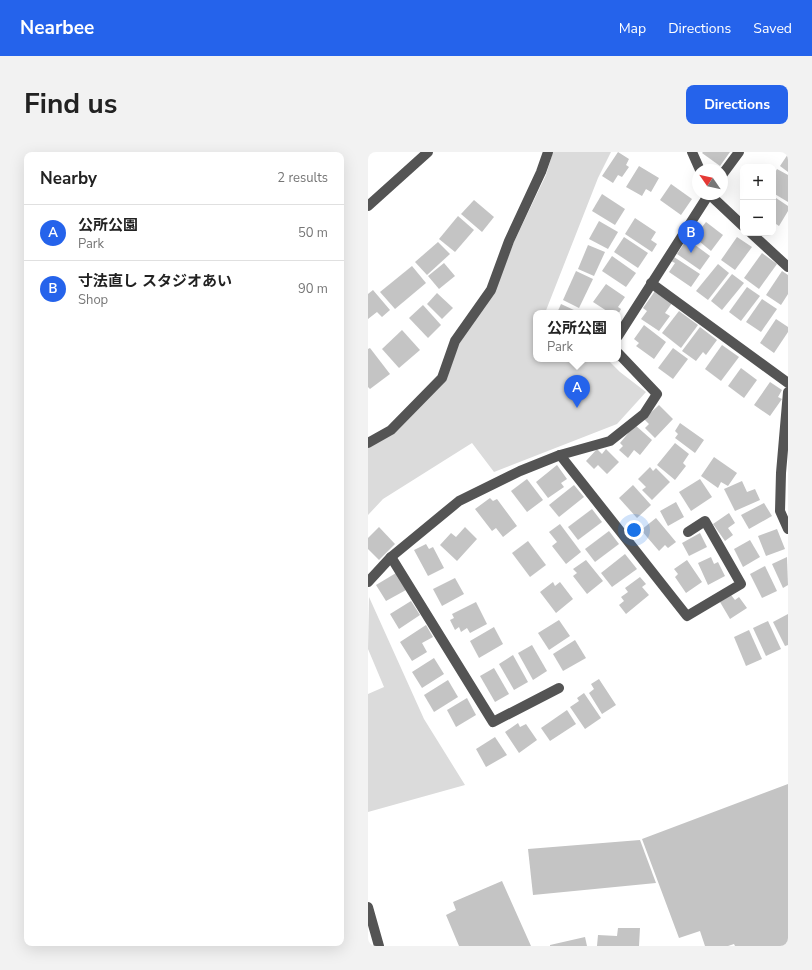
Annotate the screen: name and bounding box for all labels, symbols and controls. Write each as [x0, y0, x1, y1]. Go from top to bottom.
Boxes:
text: Nearbee [20, 15, 94, 41]
text: Map [619, 19, 646, 38]
text: Directions [668, 19, 731, 38]
text: Saved [753, 19, 792, 38]
text: Find us [24, 85, 118, 123]
button: Directions [686, 85, 788, 124]
north arrow [692, 164, 728, 200]
map controls [740, 164, 776, 236]
button: + [740, 164, 776, 200]
text: Nearby [40, 167, 97, 190]
text: 2 results [277, 169, 328, 187]
button: − [740, 200, 776, 236]
text: 公所公園 [78, 215, 138, 235]
pin: B [678, 220, 704, 253]
text: A [48, 224, 58, 242]
text: 50 m [298, 224, 328, 242]
text: Park [78, 235, 104, 253]
text: 寸法直し スタジオあい [78, 271, 232, 291]
text: B [49, 280, 57, 298]
text: 90 m [298, 280, 328, 298]
text: Shop [78, 291, 108, 309]
popup [533, 310, 621, 362]
text: 公所公園 [547, 318, 607, 338]
text: Park [547, 338, 573, 356]
pin: A [564, 375, 590, 408]
your location [624, 520, 644, 540]

